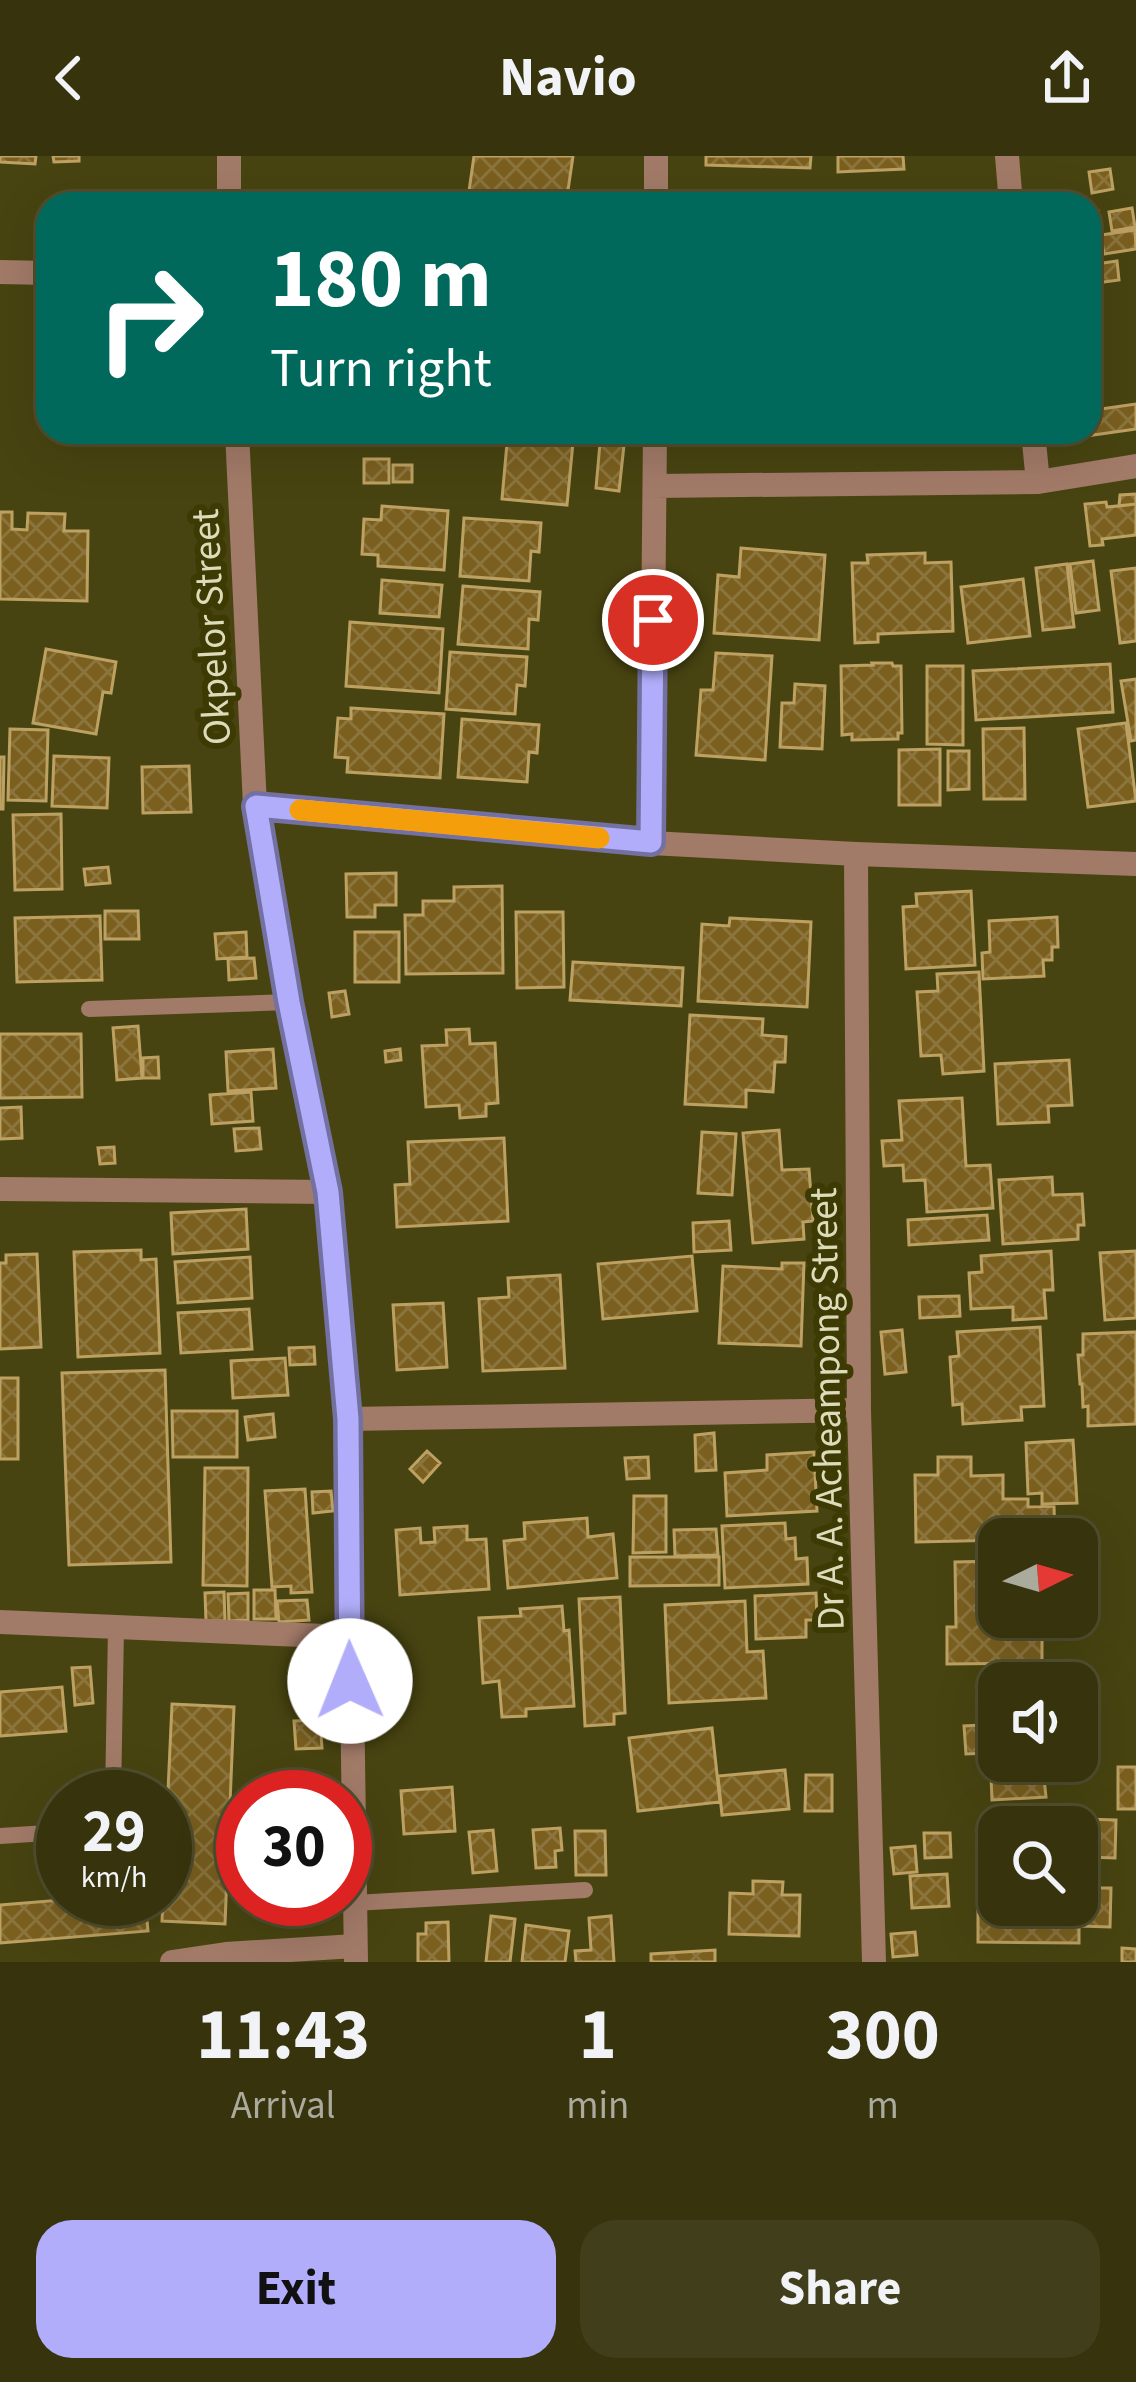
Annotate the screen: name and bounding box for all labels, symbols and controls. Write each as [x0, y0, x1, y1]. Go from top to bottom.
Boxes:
text: Navio [499, 40, 637, 117]
icon: back [36, 45, 102, 111]
icon: share [1034, 45, 1100, 111]
text: 180 m [270, 220, 492, 340]
icon: right [72, 240, 228, 396]
text: Turn right [270, 331, 492, 408]
street label: Okpelor Street [178, 507, 246, 746]
pin [602, 569, 704, 671]
icon: arrive [620, 587, 686, 653]
street label: Dr A. A. Acheampong Street [796, 1187, 860, 1631]
north arrow [978, 1518, 1098, 1638]
map controls [978, 1518, 1098, 1926]
position arrow [287, 1618, 413, 1744]
button: sound [978, 1662, 1098, 1782]
speed limit sign: 30 [216, 1770, 372, 1926]
text: 29 [82, 1790, 146, 1875]
button: search [978, 1806, 1098, 1926]
text: km/h [81, 1856, 147, 1899]
text: 11:43 [196, 1984, 370, 2087]
text: 1 [579, 1984, 617, 2087]
text: 300 [826, 1984, 940, 2087]
text: Arrival [231, 2078, 336, 2134]
text: min [566, 2078, 629, 2134]
text: m [867, 2078, 899, 2134]
button: Exit [36, 2220, 556, 2358]
button: Share [580, 2220, 1100, 2358]

